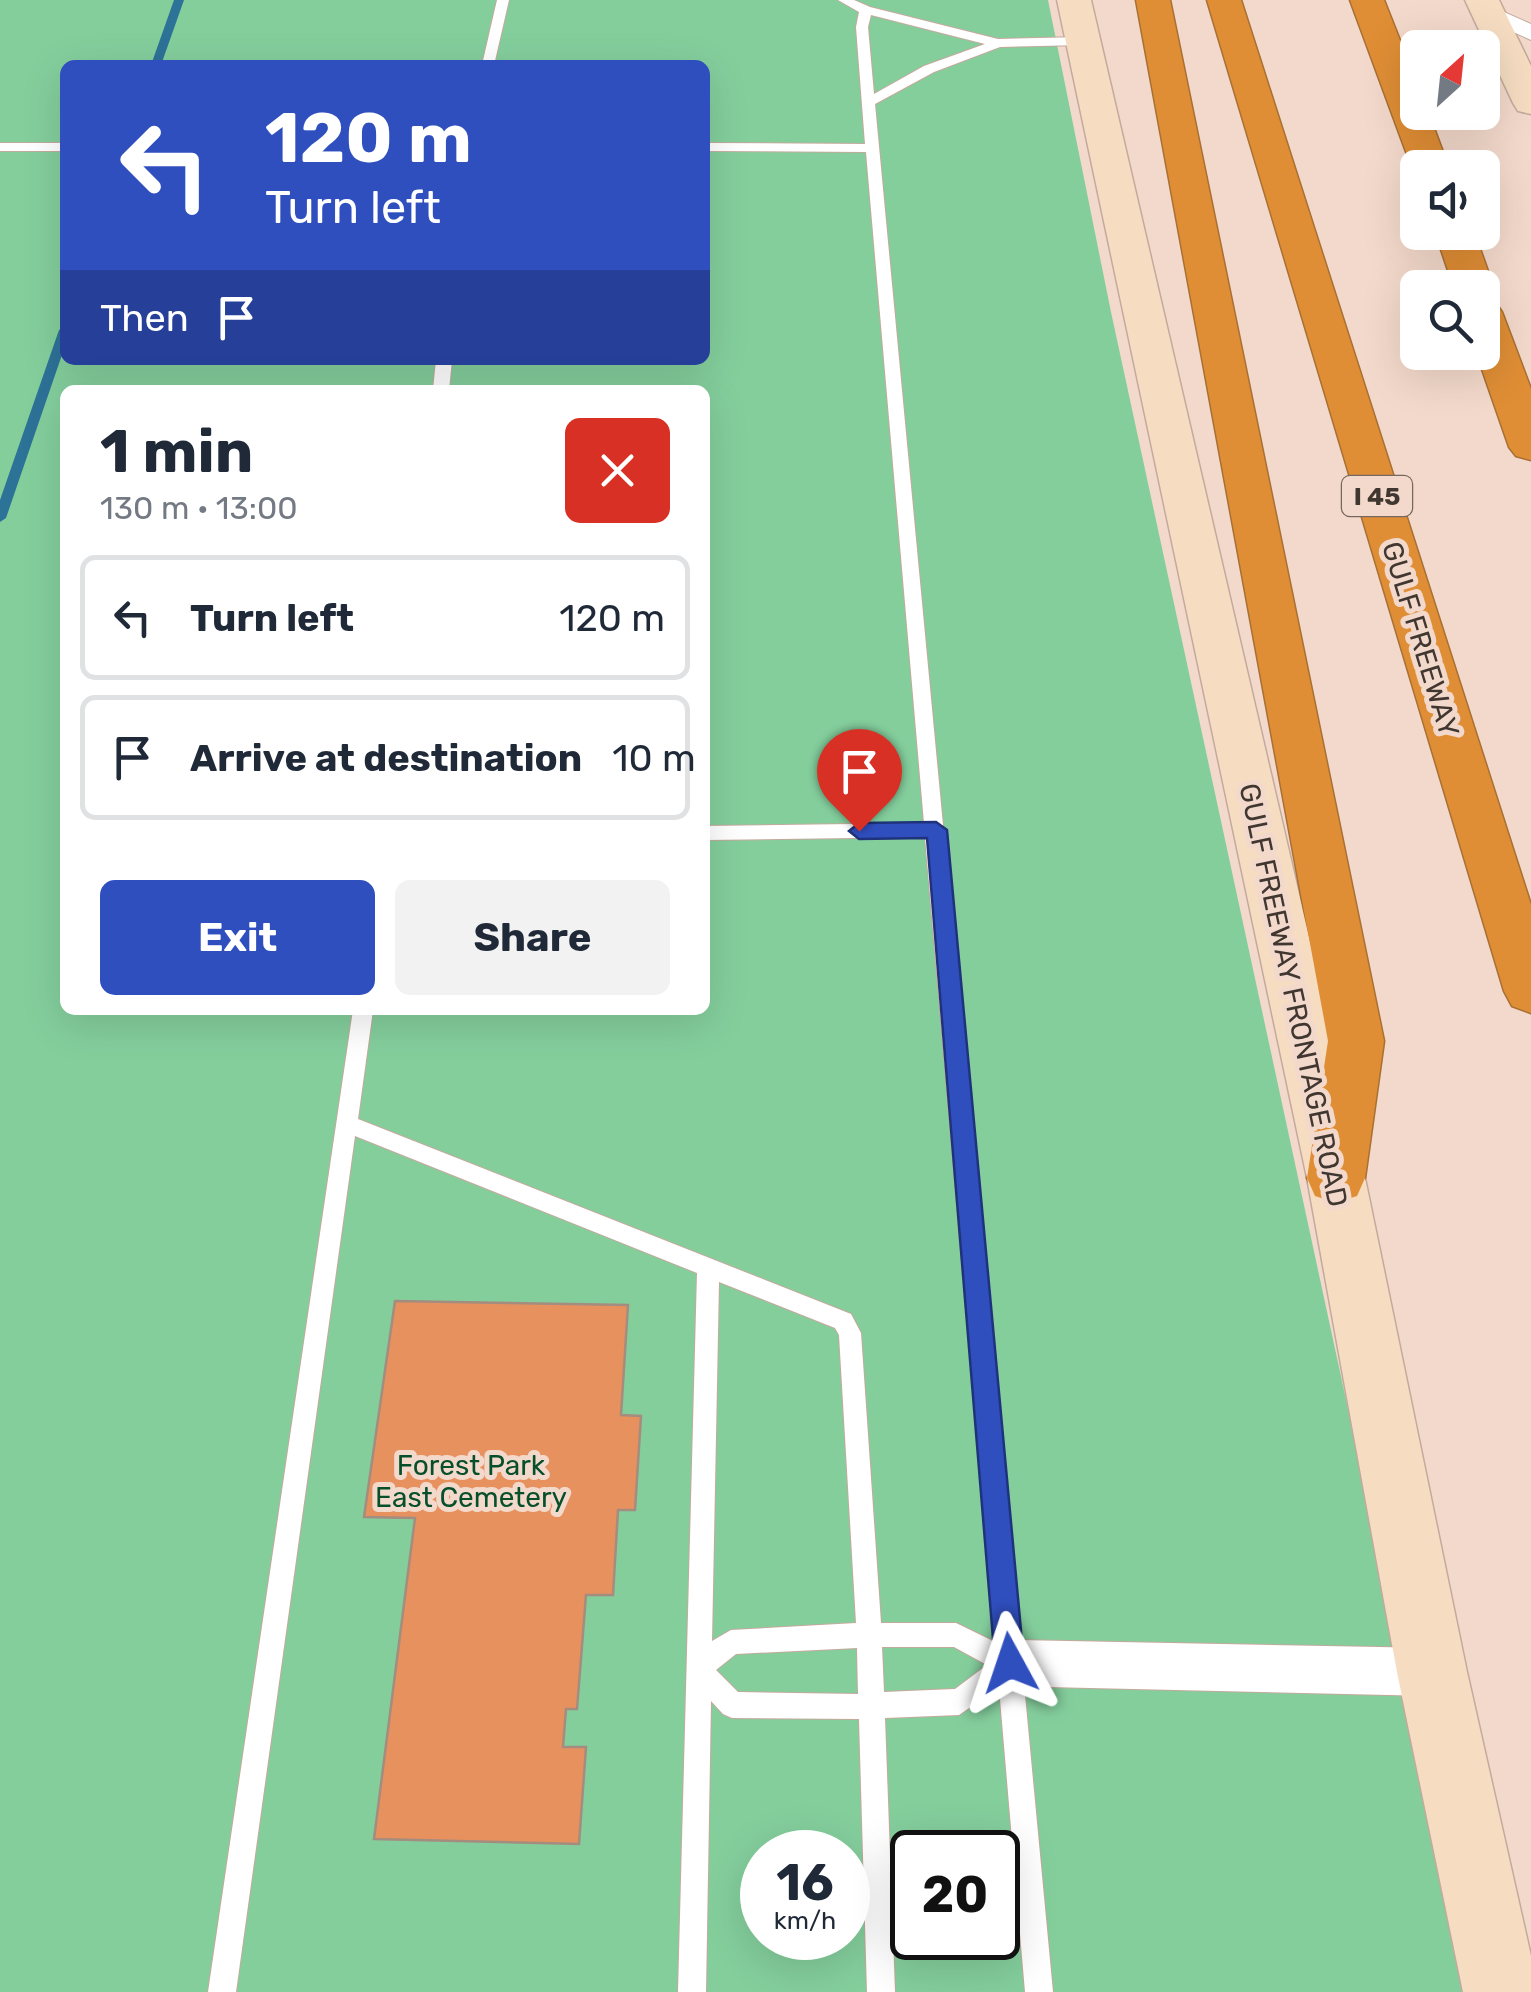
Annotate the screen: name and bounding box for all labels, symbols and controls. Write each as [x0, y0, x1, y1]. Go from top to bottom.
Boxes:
north arrow [1400, 30, 1500, 130]
map controls [1400, 30, 1500, 370]
text: 120 m [265, 97, 472, 180]
icon: left [100, 100, 230, 230]
button: sound [1400, 150, 1500, 250]
text: Turn left [265, 181, 441, 234]
button: search [1400, 270, 1500, 370]
icon: arrive [209, 290, 264, 345]
text: Then [100, 295, 189, 341]
text: 1 min [100, 416, 253, 487]
button: close [565, 418, 670, 523]
road number: I 45 [1342, 476, 1412, 516]
text: 130 m · 13:00 [100, 489, 298, 527]
street label: GULF FREEWAY [1375, 538, 1466, 741]
icon: left [105, 590, 160, 645]
text: Turn left [190, 595, 354, 641]
text: 120 m [559, 595, 665, 641]
pin [817, 729, 902, 832]
icon: arrive [105, 730, 160, 785]
text: Arrive at destination [190, 735, 582, 781]
text: 10 m [612, 735, 696, 781]
icon: arrive [832, 744, 887, 799]
street label: GULF FREEWAY FRONTAGE ROAD [1232, 780, 1355, 1210]
button: Exit [100, 880, 375, 995]
button: Share [395, 880, 670, 995]
park label: Forest Park East Cemetery [375, 1449, 567, 1514]
position arrow [958, 1611, 1062, 1715]
speed limit sign: 20 [890, 1830, 1020, 1960]
text: 16 [776, 1853, 834, 1913]
text: km/h [774, 1906, 836, 1935]

